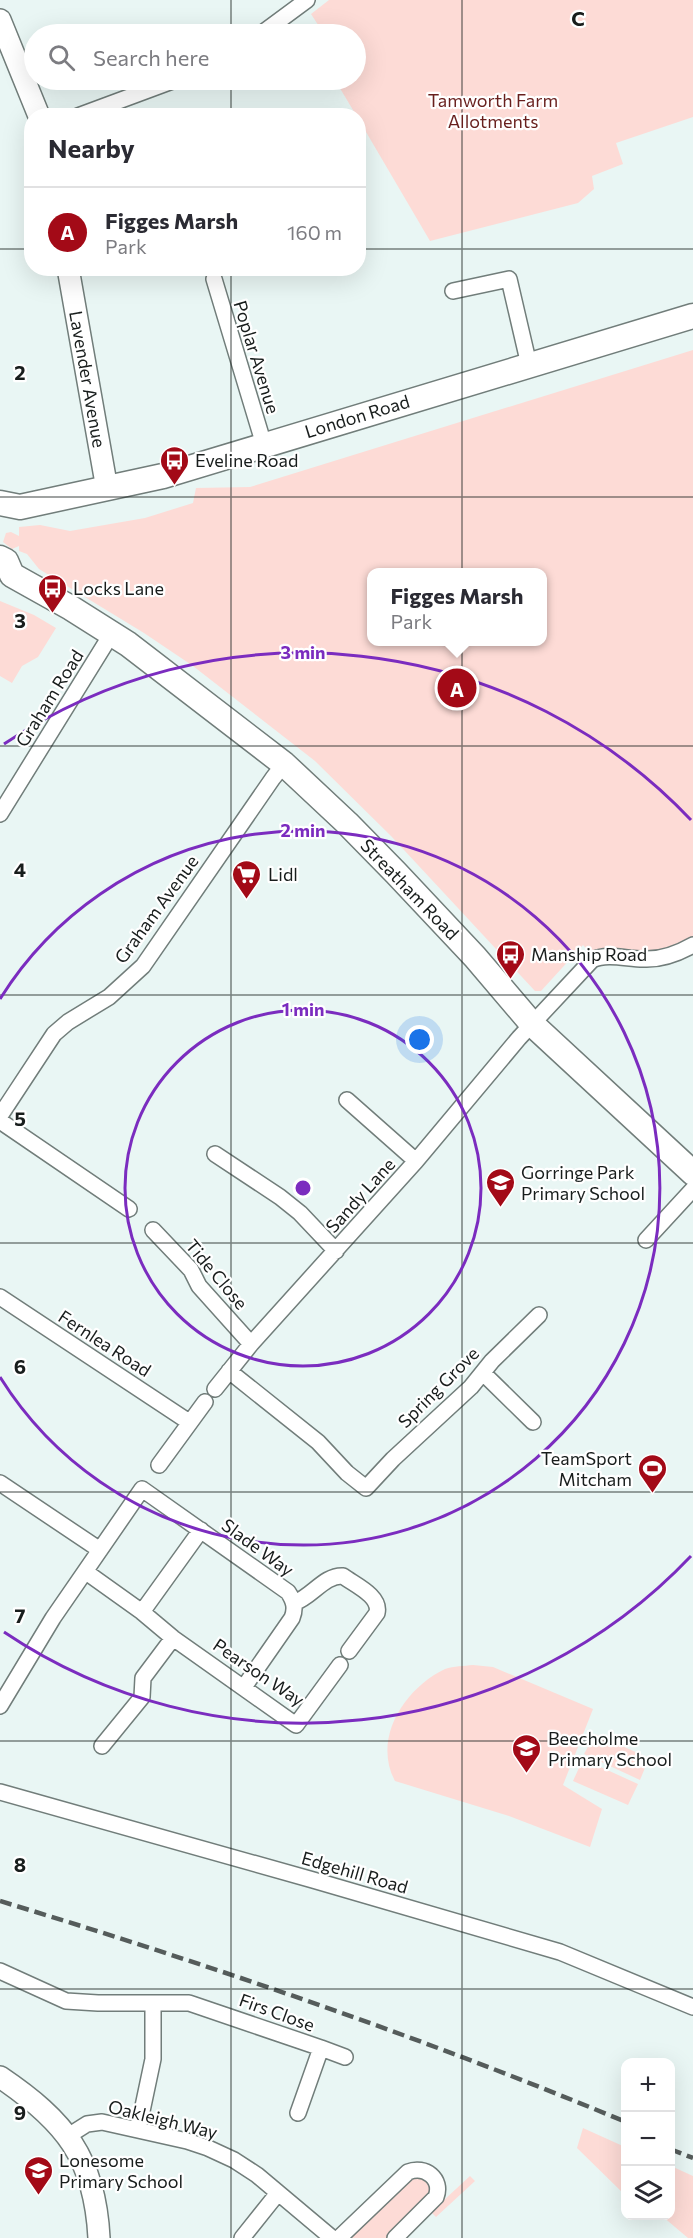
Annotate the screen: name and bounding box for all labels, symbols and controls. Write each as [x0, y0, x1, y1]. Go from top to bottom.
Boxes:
text: C [571, 6, 585, 30]
search box [24, 24, 366, 90]
icon: search [45, 41, 78, 74]
text: Search here [93, 44, 209, 71]
park label: Tamworth Farm Allotments [428, 89, 558, 132]
text: Nearby [48, 132, 135, 163]
text: Figges Marsh [105, 207, 238, 234]
text: A [60, 220, 75, 244]
text: 160 m [287, 220, 342, 244]
text: Park [105, 234, 147, 258]
street label: Poplar Avenue [229, 298, 285, 416]
street label: Lavender Avenue [65, 309, 111, 449]
text: 2 [14, 360, 26, 384]
street label: London Road [302, 390, 412, 442]
bus stop icon: Eveline Road [158, 444, 190, 486]
place label: Eveline Road [195, 449, 298, 471]
popup [367, 568, 547, 646]
bus stop icon: Locks Lane [36, 572, 68, 614]
place label: Locks Lane [73, 577, 164, 599]
text: Figges Marsh [390, 582, 524, 609]
text: 3 [14, 608, 26, 632]
text: Park [390, 609, 432, 633]
text: 3 min [280, 641, 326, 663]
street label: Graham Road [10, 645, 88, 751]
pin: A [438, 666, 476, 710]
text: 2 min [281, 819, 325, 841]
street label: Streatham Road [356, 834, 464, 944]
street label: Graham Avenue [109, 851, 203, 967]
text: 4 [14, 857, 26, 881]
supermarket icon: Lidl [231, 858, 263, 900]
place label: Lidl [268, 863, 298, 885]
bus stop icon: Manship Road [494, 938, 526, 980]
place label: Manship Road [531, 943, 647, 965]
text: 1 min [282, 998, 324, 1020]
your location [405, 1025, 434, 1054]
text: 5 [14, 1106, 26, 1130]
street label: Sandy Lane [321, 1153, 399, 1237]
place label: Gorringe Park Primary School [521, 1161, 645, 1204]
school or university icon: Gorringe Park Primary School [484, 1166, 516, 1208]
centre of rings [293, 1178, 313, 1198]
street label: Tide Close [181, 1234, 253, 1314]
street label: Fernlea Road [55, 1305, 155, 1381]
street label: Spring Grove [393, 1342, 483, 1432]
text: 6 [14, 1354, 26, 1378]
place label: TeamSport Mitcham [541, 1447, 632, 1490]
sports icon: TeamSport Mitcham [637, 1452, 669, 1494]
street label: Slade Way [218, 1513, 298, 1581]
text: 7 [15, 1603, 26, 1627]
street label: Pearson Way [209, 1633, 309, 1711]
place label: Beecholme Primary School [548, 1727, 672, 1770]
school or university icon: Beecholme Primary School [511, 1732, 543, 1774]
street label: Edgehill Road [299, 1846, 411, 1898]
text: 8 [14, 1852, 26, 1876]
street label: Firs Close [236, 1988, 318, 2036]
map controls [621, 2058, 675, 2220]
button: + [621, 2058, 675, 2112]
street label: Oakleigh Way [106, 2095, 220, 2143]
text: 9 [14, 2100, 26, 2124]
button: − [621, 2112, 675, 2166]
place label: Lonesome Primary School [59, 2149, 183, 2192]
school or university icon: Lonesome Primary School [22, 2154, 54, 2196]
button: layers [621, 2166, 675, 2220]

